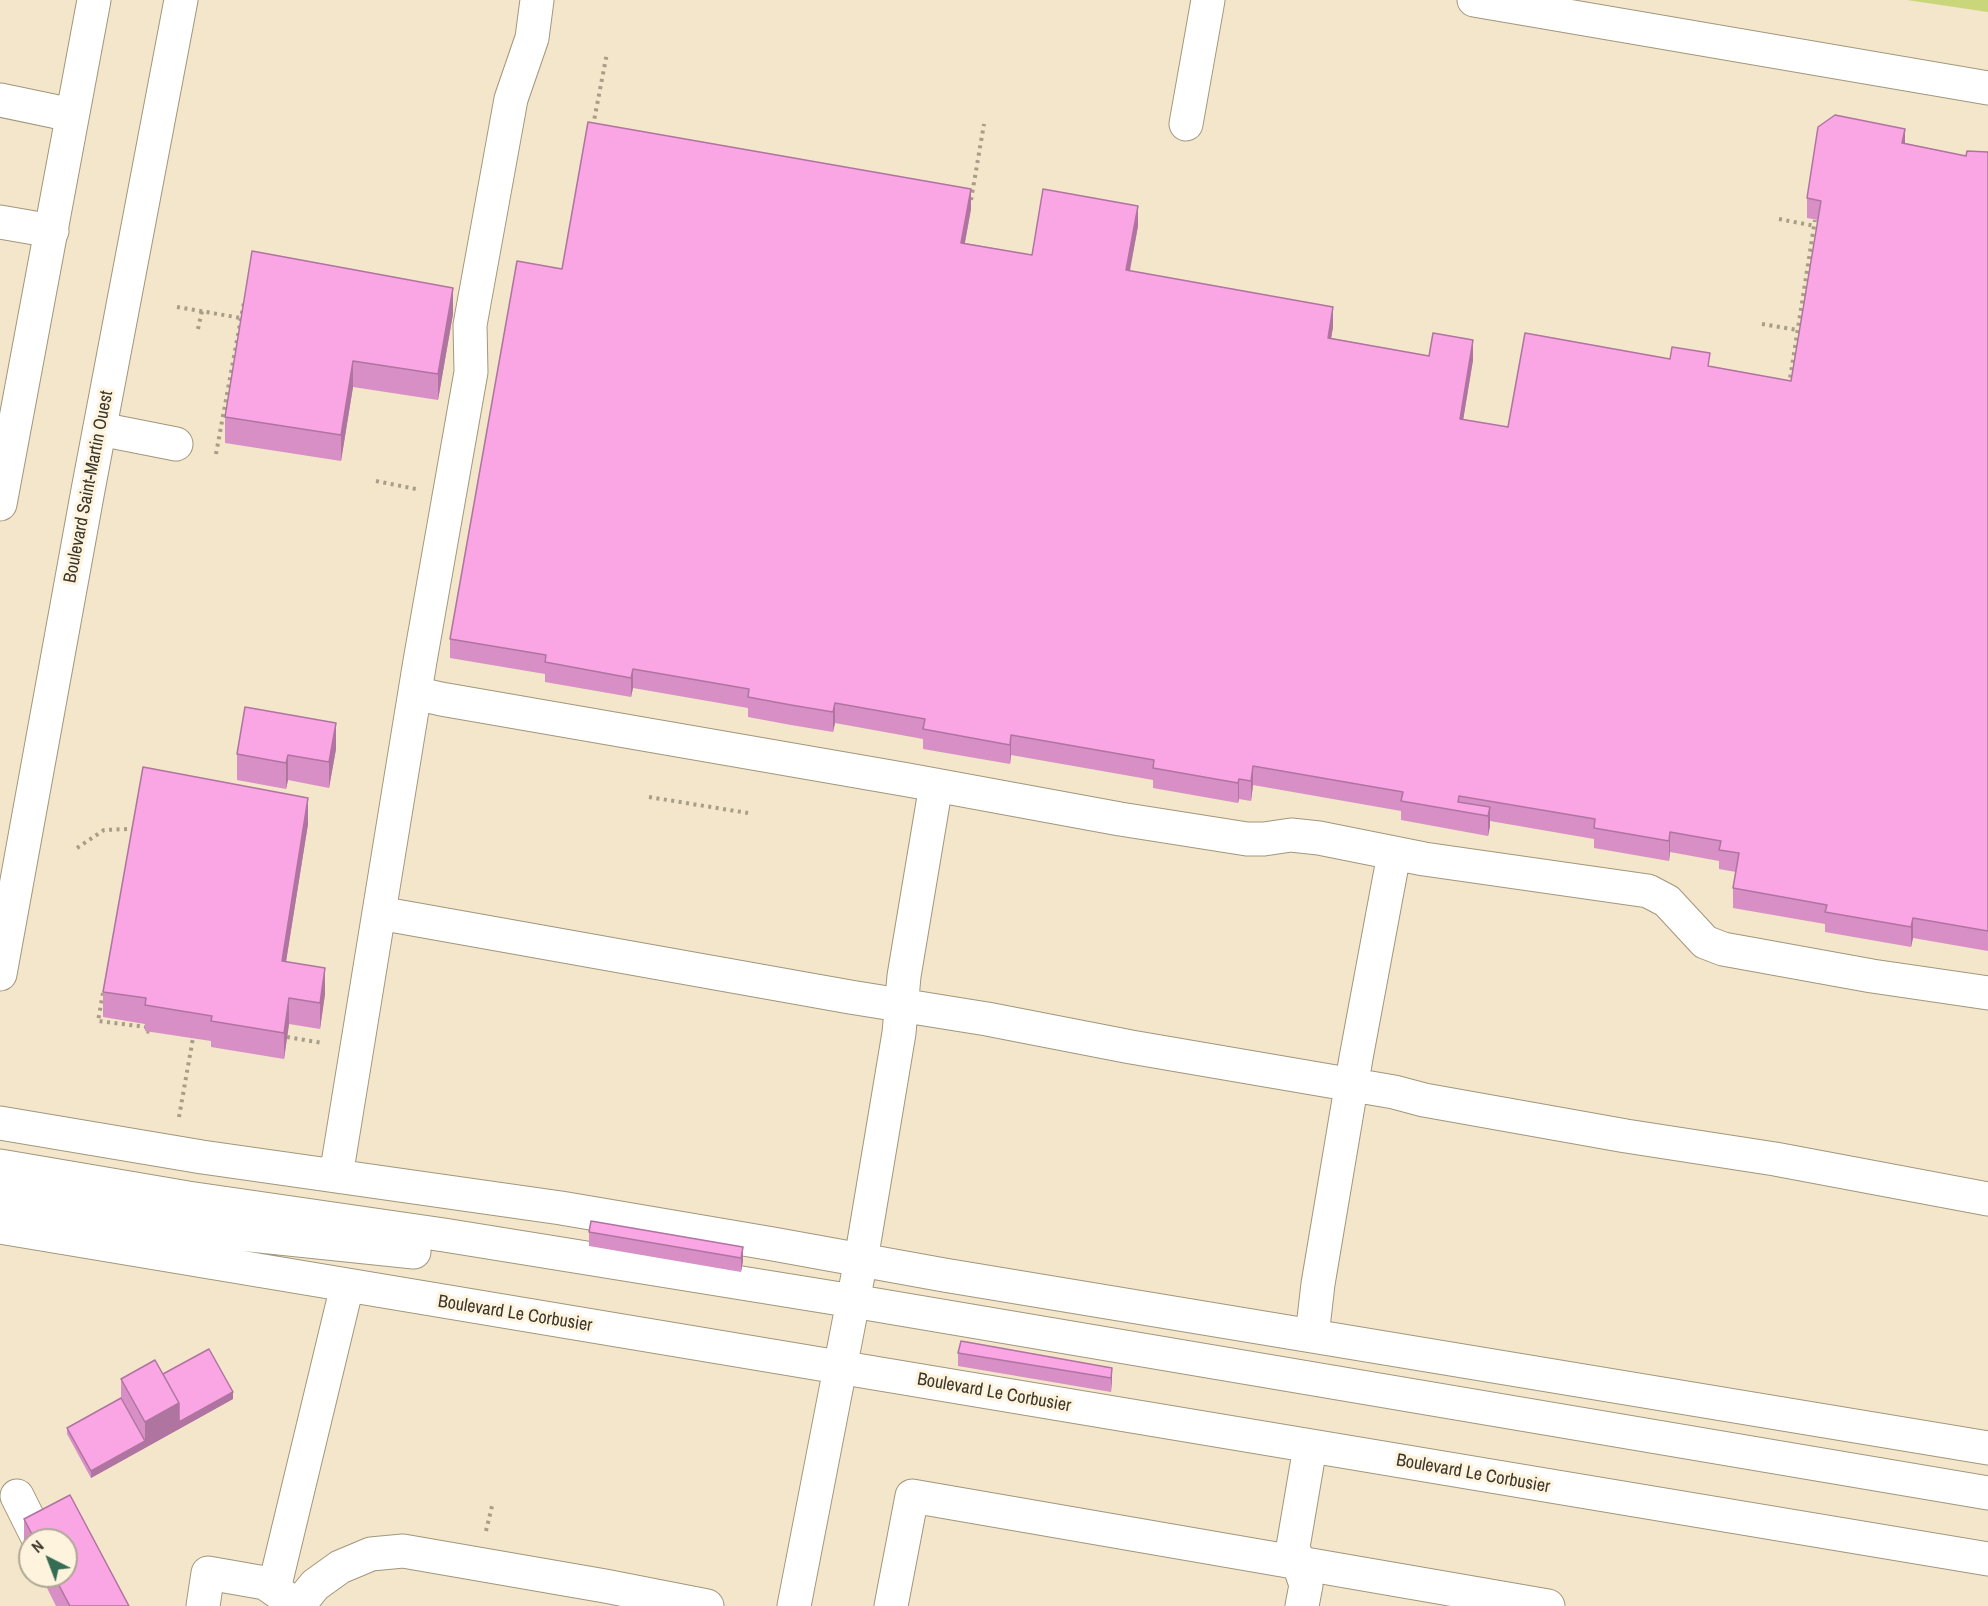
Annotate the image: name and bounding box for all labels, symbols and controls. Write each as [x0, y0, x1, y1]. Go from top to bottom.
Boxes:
street label: Boulevard Saint-Martin Ouest [60, 389, 118, 585]
street label: Boulevard Le Corbusier [436, 1291, 594, 1337]
street label: Boulevard Le Corbusier [915, 1369, 1073, 1417]
street label: Boulevard Le Corbusier [1394, 1450, 1552, 1498]
north arrow [18, 1528, 78, 1588]
text: N [26, 1535, 48, 1557]

